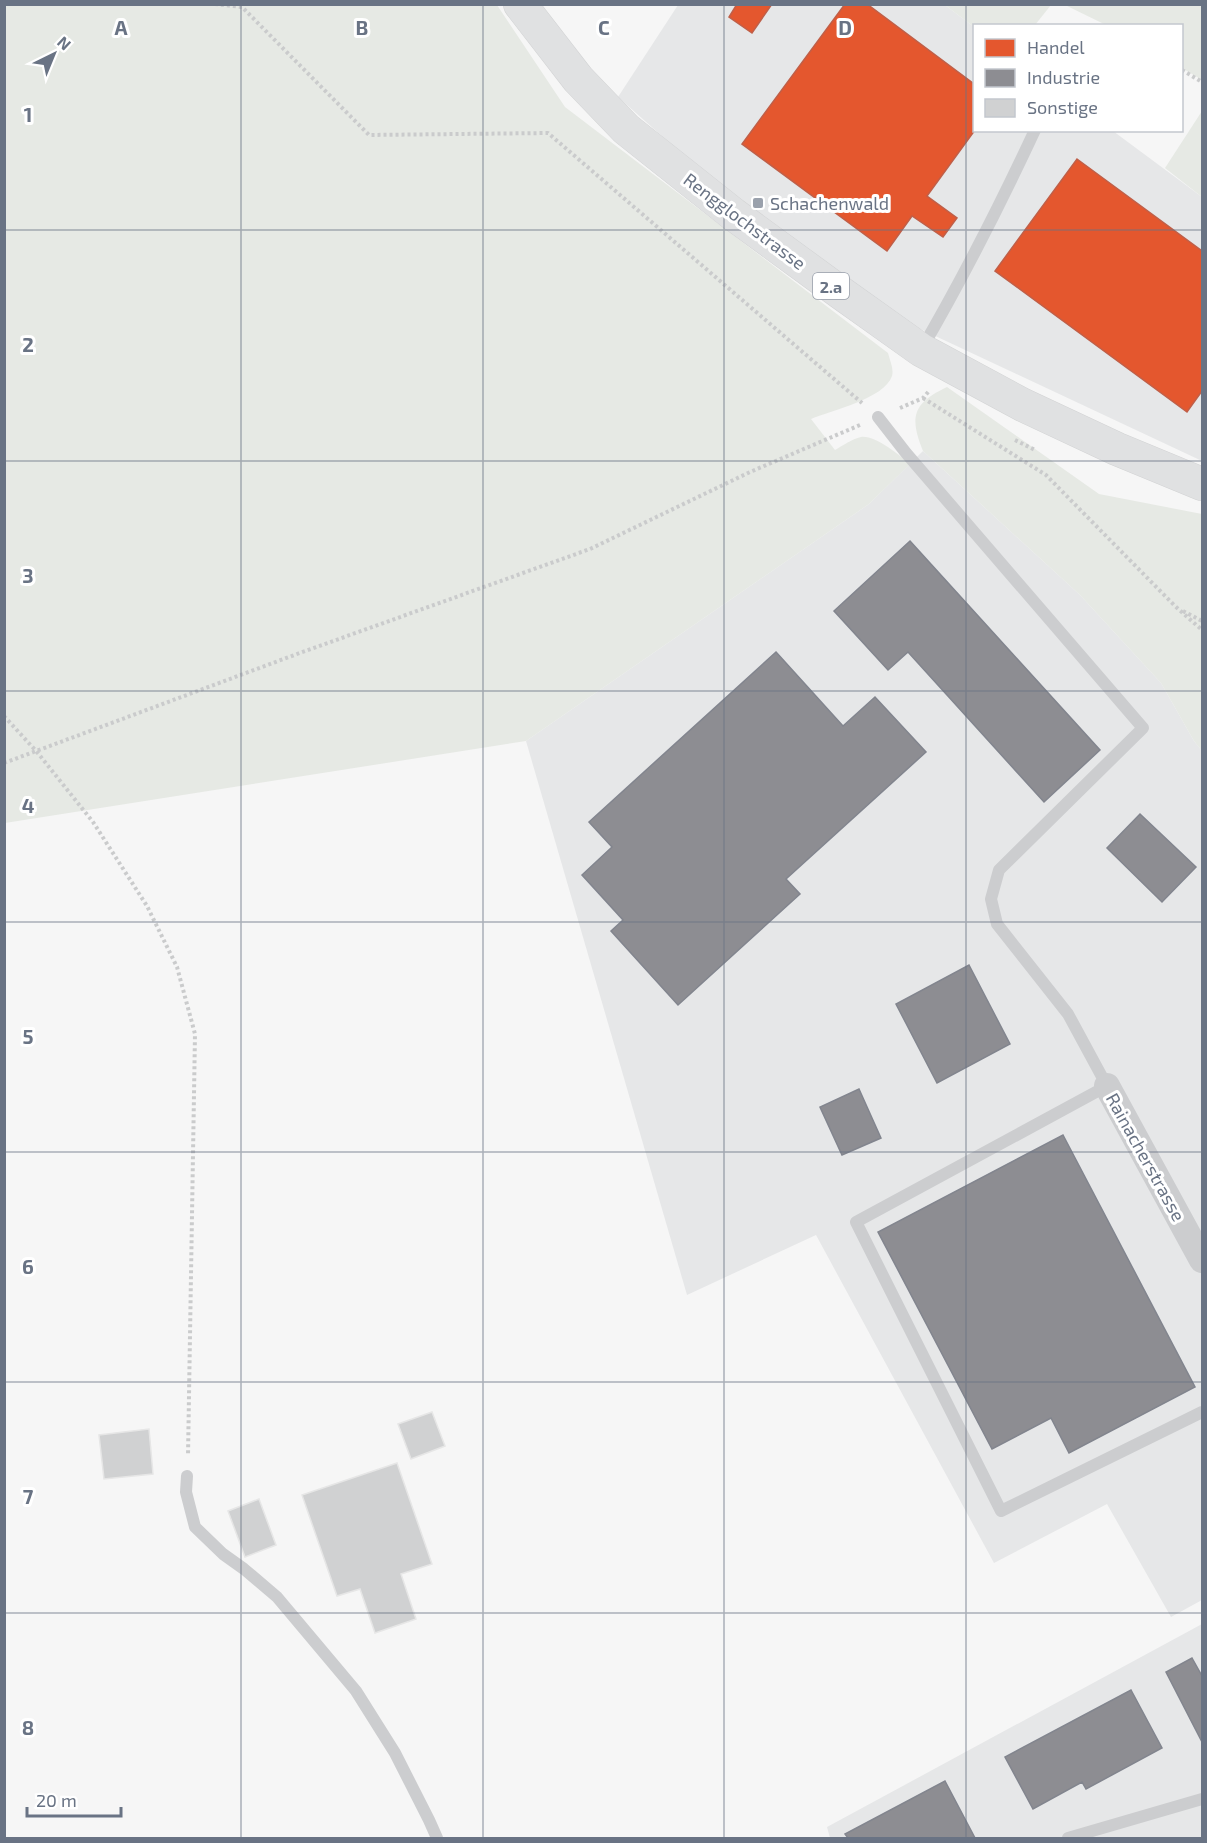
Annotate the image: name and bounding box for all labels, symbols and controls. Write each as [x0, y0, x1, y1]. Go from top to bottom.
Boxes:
text: A [114, 15, 128, 39]
text: B [356, 15, 368, 39]
text: C [598, 15, 610, 39]
text: D [838, 15, 852, 39]
north arrow [24, 24, 84, 84]
legend [973, 24, 1183, 132]
text: N [54, 32, 75, 54]
text: Handel [1027, 36, 1085, 58]
text: Industrie [1027, 66, 1100, 88]
text: Sonstige [1027, 96, 1098, 118]
text: 1 [24, 102, 32, 126]
street label: Rengglochstrasse [680, 168, 810, 274]
place label: Schachenwald [770, 192, 889, 214]
marker: Schachenwald [751, 196, 765, 210]
road number: 2.a [813, 273, 849, 299]
text: 2 [22, 332, 34, 356]
text: 3 [22, 563, 34, 587]
text: 4 [22, 793, 35, 817]
text: 5 [22, 1024, 34, 1048]
street label: Rainacherstrasse [1102, 1089, 1190, 1225]
text: 6 [22, 1254, 34, 1278]
text: 7 [23, 1484, 34, 1508]
text: 8 [22, 1715, 34, 1739]
scale bar [27, 1780, 122, 1818]
text: 20 m [36, 1789, 77, 1811]

